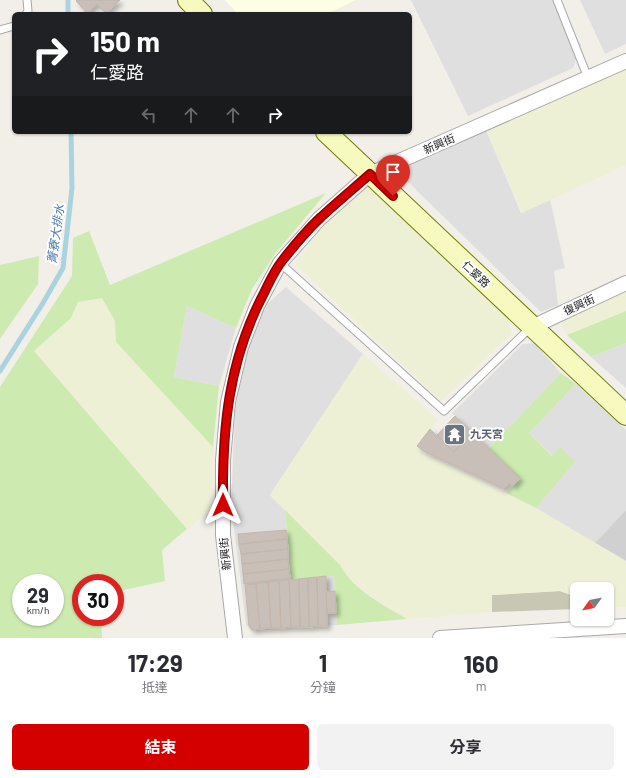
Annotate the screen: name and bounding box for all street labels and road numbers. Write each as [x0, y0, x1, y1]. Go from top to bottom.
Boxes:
street label: 新興街 [421, 131, 457, 156]
street label: 仁愛路 [460, 258, 493, 290]
street label: 復興街 [561, 292, 596, 317]
street label: 新興街 [216, 537, 233, 571]

